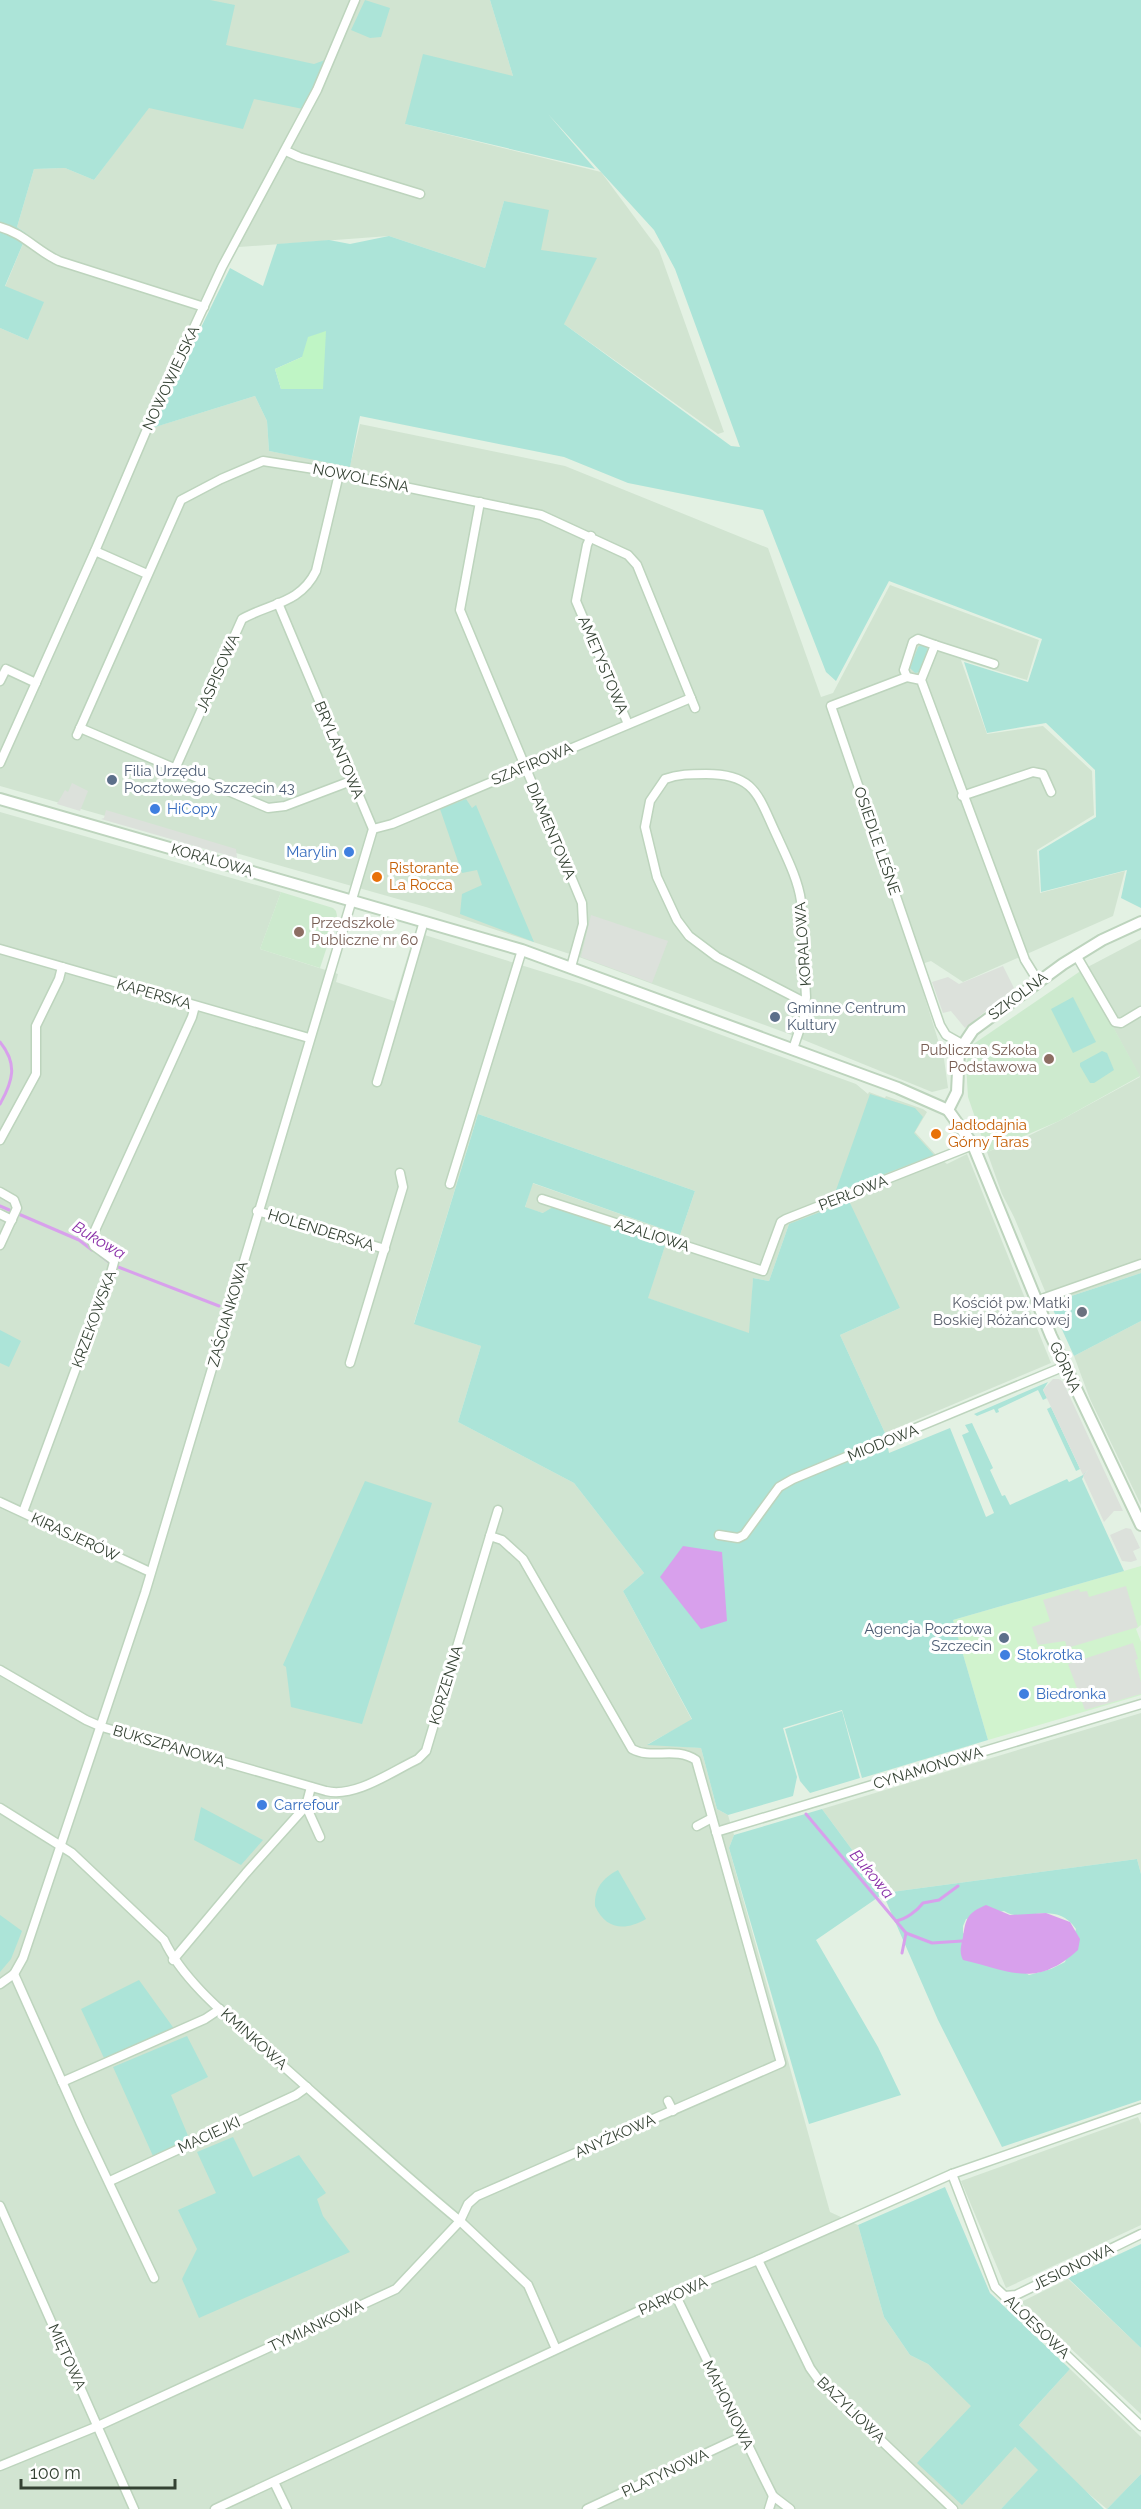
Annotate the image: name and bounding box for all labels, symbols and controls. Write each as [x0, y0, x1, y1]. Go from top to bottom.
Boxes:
street label: NOWOWIEJSKA [139, 323, 203, 433]
street label: NOWOLEŚNA [311, 460, 411, 496]
street label: AMETYSTOWA [574, 613, 632, 717]
street label: JASPISOWA [193, 631, 243, 715]
street label: BRYLANTOWA [310, 699, 368, 801]
street label: SZAFIROWA [489, 739, 575, 789]
place label: Filia Urzędu Pocztowego Szczecin 43 [124, 762, 295, 797]
marker: Filia Urzędu Pocztowego Szczecin 43 [105, 773, 119, 787]
street label: DIAMENTOWA [523, 780, 579, 882]
street label: OSIEDLE LEŚNE [850, 785, 904, 897]
place label: HiCopy [167, 800, 218, 818]
marker: HiCopy [148, 802, 162, 816]
street label: KORALOWA [169, 840, 255, 880]
place label: Marylin [286, 843, 337, 861]
marker: Marylin [342, 845, 356, 859]
place label: Ristorante La Rocca [389, 859, 459, 894]
marker: Ristorante La Rocca [370, 870, 384, 884]
street label: KORALOWA [791, 901, 815, 987]
place label: Przedszkole Publiczne nr 60 [311, 914, 419, 949]
marker: Przedszkole Publiczne nr 60 [292, 925, 306, 939]
street label: SZKOLNA [985, 968, 1051, 1024]
street label: KAPERSKA [115, 975, 193, 1013]
place label: Gminne Centrum Kultury [787, 999, 906, 1034]
marker: Gminne Centrum Kultury [768, 1010, 782, 1024]
place label: Publiczna Szkoła Podstawowa [920, 1041, 1037, 1076]
marker: Publiczna Szkoła Podstawowa [1042, 1052, 1056, 1066]
place label: Jadłodajnia Górny Taras [948, 1116, 1029, 1151]
marker: Jadłodajnia Górny Taras [929, 1127, 943, 1141]
street label: PERŁOWA [816, 1172, 890, 1214]
street label: HOLENDERSKA [266, 1205, 376, 1255]
street label: AZALIOWA [612, 1214, 692, 1256]
water label: Bukowa [69, 1217, 129, 1263]
street label: ZAŚCIANKOWA [204, 1259, 252, 1369]
street label: KRZEKOWSKA [68, 1268, 120, 1370]
place label: Kościół pw. Matki Boskiej Różańcowej [933, 1294, 1070, 1329]
marker: Kościół pw. Matki Boskiej Różańcowej [1075, 1305, 1089, 1319]
street label: GÓRNA [1046, 1339, 1084, 1395]
street label: MIODOWA [845, 1421, 921, 1465]
street label: KIRASJERÓW [28, 1509, 122, 1565]
place label: Agencja Pocztowa Szczecin [864, 1620, 992, 1655]
marker: Agencja Pocztowa Szczecin [997, 1631, 1011, 1645]
street label: KORZENNA [425, 1643, 467, 1727]
place label: Stokrotka [1017, 1646, 1083, 1664]
marker: Stokrotka [998, 1648, 1012, 1662]
place label: Biedronka [1036, 1685, 1106, 1703]
marker: Biedronka [1017, 1687, 1031, 1701]
street label: BUKSZPANOWA [111, 1721, 227, 1771]
street label: CYNAMONOWA [871, 1743, 985, 1793]
place label: Carrefour [274, 1796, 340, 1814]
marker: Carrefour [255, 1798, 269, 1812]
water label: Bukowa [846, 1846, 898, 1903]
street label: KMINKOWA [217, 2005, 291, 2073]
street label: ANYŻKOWA [572, 2109, 658, 2162]
street label: MACIEJKI [175, 2113, 243, 2157]
street label: JESIONOWA [1030, 2240, 1116, 2294]
street label: PARKOWA [636, 2273, 710, 2319]
street label: ALOESOWA [1001, 2291, 1073, 2363]
street label: TYMIANKOWA [266, 2296, 366, 2356]
street label: MIĘTOWA [44, 2321, 90, 2393]
street label: MAHONIOWA [699, 2358, 757, 2452]
street label: BAZYLIOWA [813, 2373, 889, 2447]
street label: PLATYNOWA [619, 2445, 711, 2501]
scale bar [21, 2452, 176, 2490]
text: 100 m [30, 2462, 81, 2483]

